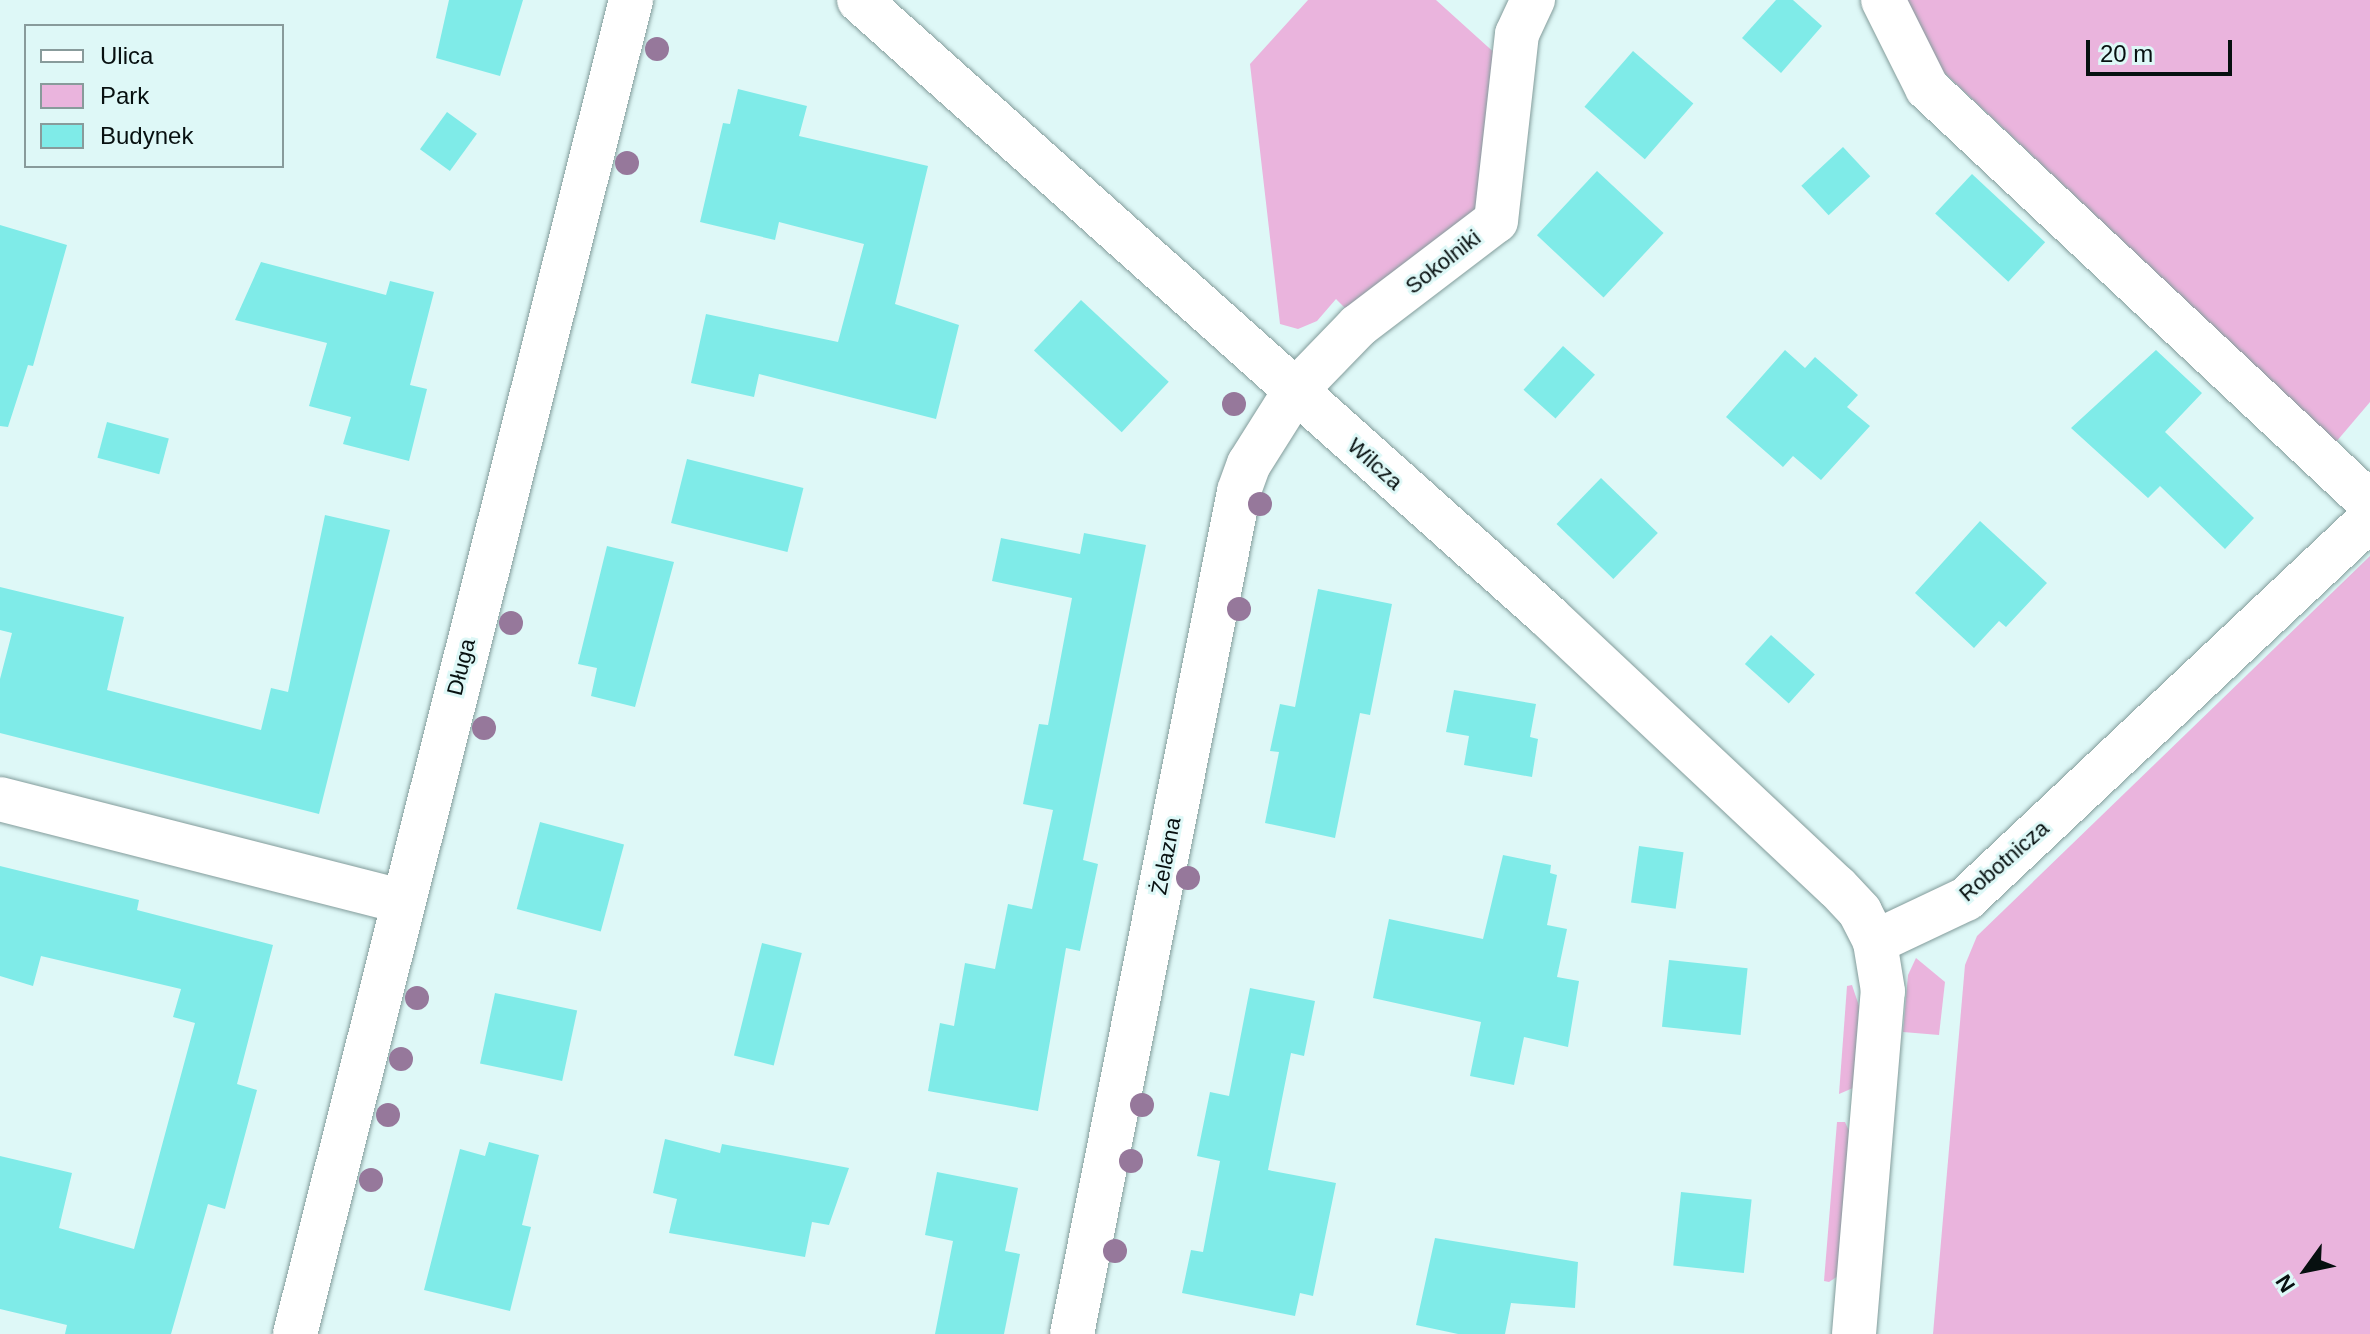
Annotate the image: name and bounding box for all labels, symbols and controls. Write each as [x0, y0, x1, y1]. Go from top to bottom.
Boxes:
legend [24, 24, 284, 168]
scale bar [2090, 24, 2236, 74]
text: 20 m [2100, 40, 2153, 67]
text: Ulica [100, 42, 153, 69]
text: Park [100, 82, 149, 109]
text: Budynek [100, 122, 193, 149]
street label: Sokolniki [1400, 224, 1486, 300]
street label: Wilcza [1342, 433, 1408, 495]
street label: Długa [441, 636, 481, 698]
street label: Żelazna [1146, 815, 1186, 897]
street label: Robotnicza [1954, 815, 2054, 907]
north arrow [2266, 1230, 2346, 1310]
text: N [2271, 1270, 2300, 1297]

